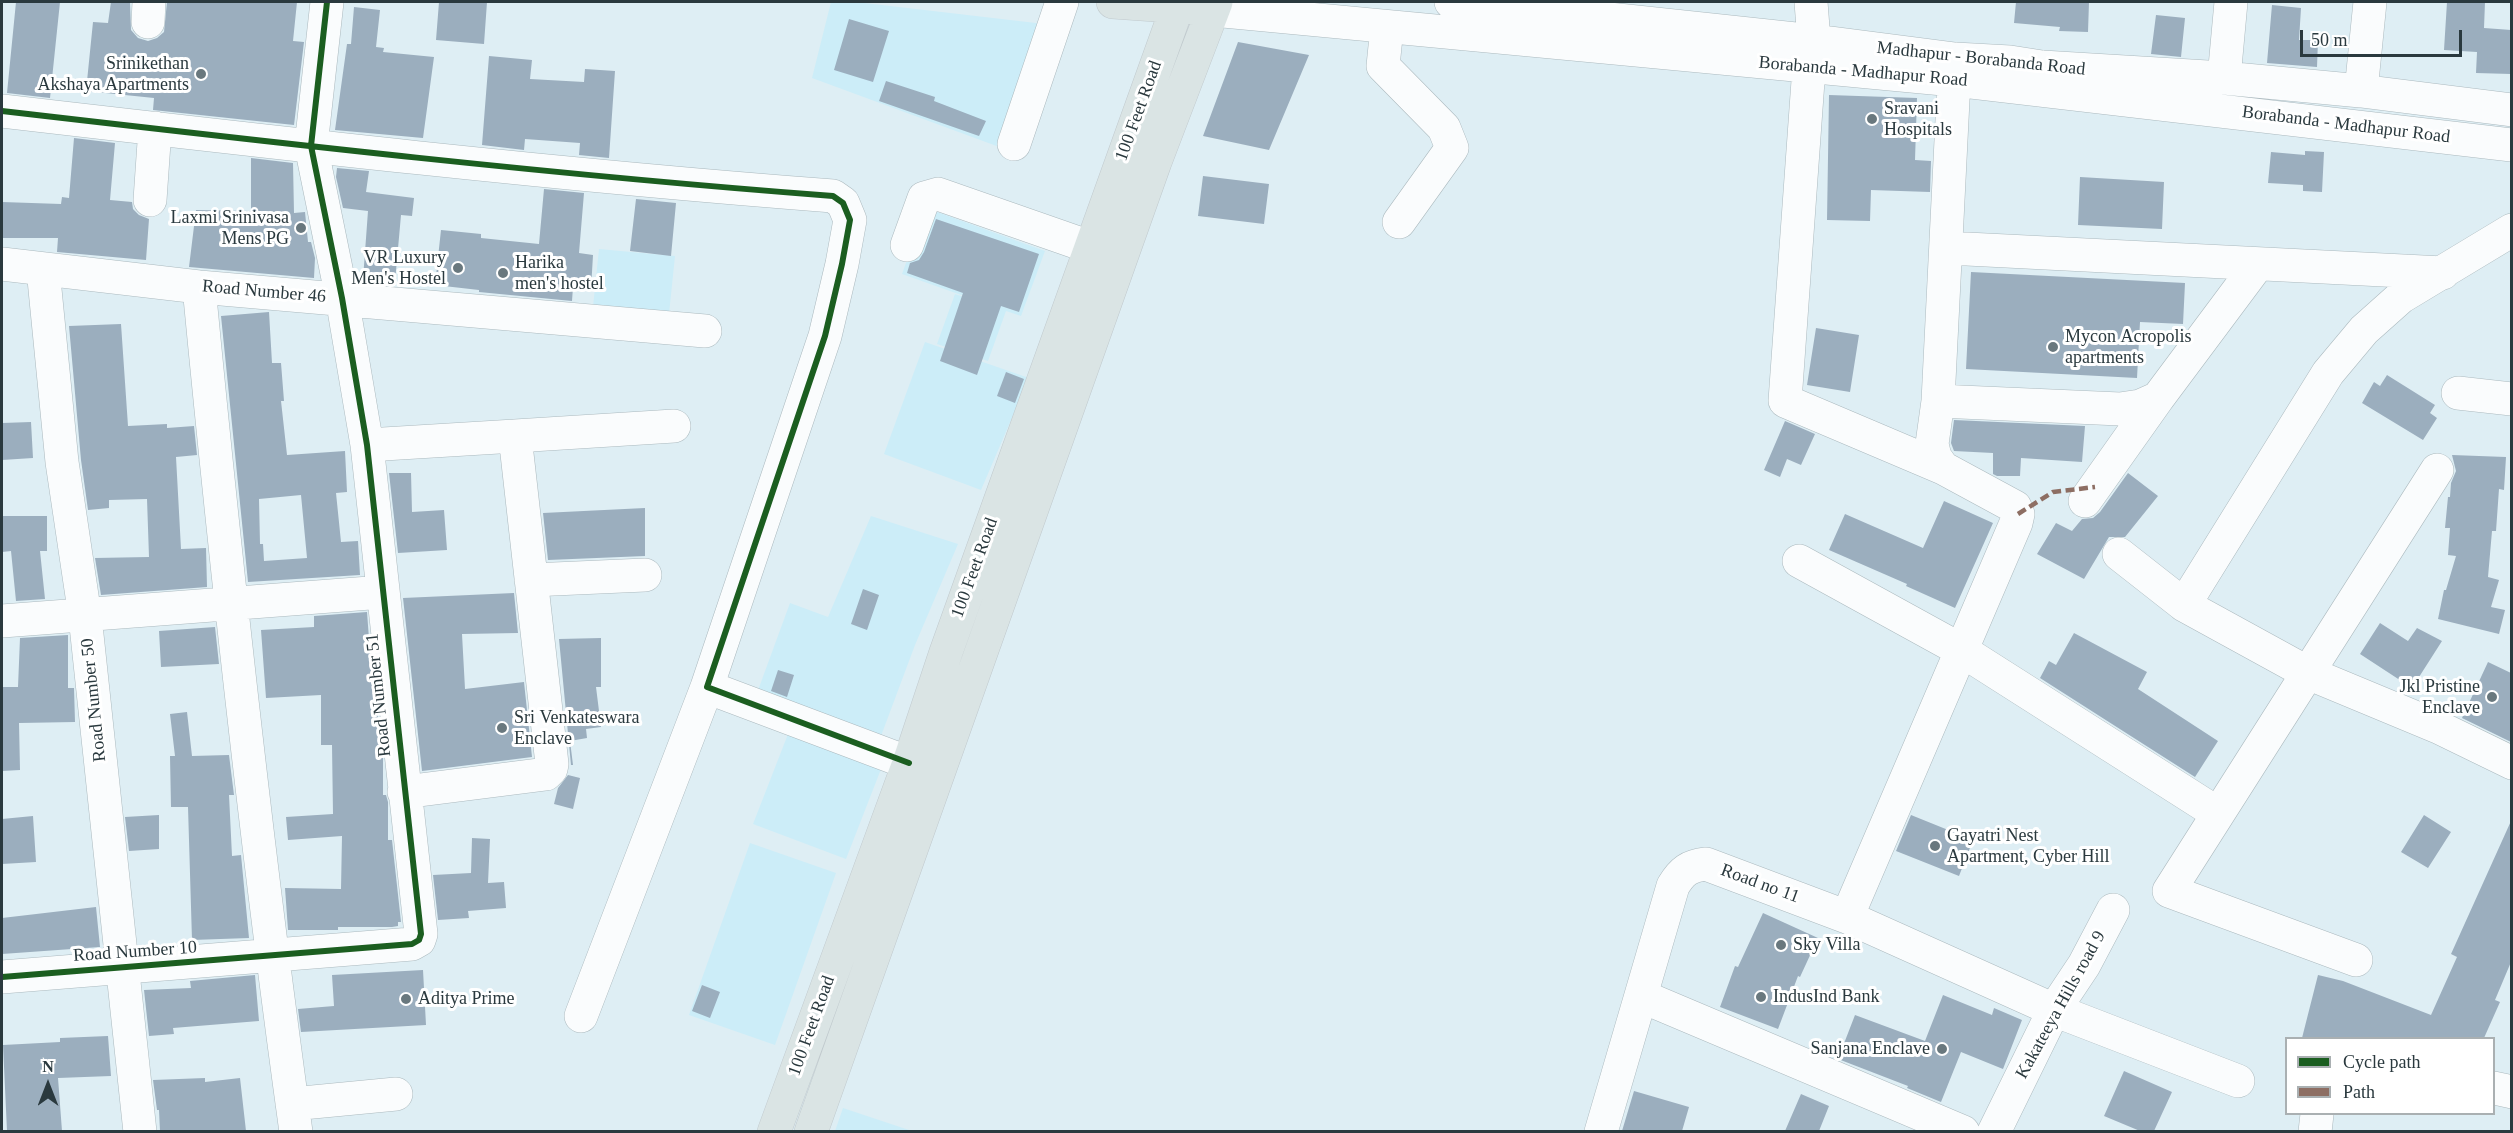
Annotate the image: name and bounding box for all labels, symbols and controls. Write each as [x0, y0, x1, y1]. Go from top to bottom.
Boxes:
scale bar [2303, 18, 2465, 56]
text: 50 m [2311, 30, 2348, 50]
street label: Madhapur - Borabanda Road [1876, 37, 2086, 81]
street label: Borabanda - Madhapur Road [1758, 52, 1968, 92]
place label: Srinikethan Akshaya Apartments [38, 53, 189, 96]
street label: 100 Feet Road [1111, 58, 1167, 164]
marker: Srinikethan Akshaya Apartments [194, 67, 208, 81]
place label: Sravani Hospitals [1884, 98, 1952, 140]
street label: Borabanda - Madhapur Road [2241, 102, 2451, 148]
marker: Sravani Hospitals [1865, 112, 1879, 126]
place label: Laxmi Srinivasa Mens PG [171, 207, 289, 250]
marker: Laxmi Srinivasa Mens PG [294, 221, 308, 235]
place label: VR Luxury Men's Hostel [351, 247, 446, 290]
place label: Harika men's hostel [515, 252, 604, 294]
marker: VR Luxury Men's Hostel [451, 261, 465, 275]
marker: Harika men's hostel [496, 266, 510, 280]
street label: Road Number 46 [201, 276, 327, 308]
place label: Mycon Acropolis apartments [2065, 326, 2191, 368]
marker: Mycon Acropolis apartments [2046, 340, 2060, 354]
street label: 100 Feet Road [947, 515, 1003, 621]
street label: Road Number 51 [362, 632, 396, 758]
street label: Road Number 50 [77, 637, 111, 763]
place label: Jkl Pristine Enclave [2399, 676, 2480, 718]
marker: Jkl Pristine Enclave [2485, 690, 2499, 704]
place label: Sri Venkateswara Enclave [514, 707, 639, 750]
marker: Sri Venkateswara Enclave [495, 721, 509, 735]
place label: Gayatri Nest Apartment, Cyber Hill [1947, 825, 2109, 868]
marker: Gayatri Nest Apartment, Cyber Hill [1928, 839, 1942, 853]
street label: Road no 11 [1718, 860, 1802, 908]
street label: Kakateeya Hills road 9 [2011, 927, 2111, 1083]
place label: Sky Villa [1793, 934, 1860, 956]
street label: Road Number 10 [72, 937, 198, 967]
marker: Sky Villa [1774, 938, 1788, 952]
street label: 100 Feet Road [784, 973, 840, 1079]
place label: IndusInd Bank [1773, 986, 1879, 1008]
place label: Aditya Prime [418, 988, 514, 1010]
marker: IndusInd Bank [1754, 990, 1768, 1004]
marker: Aditya Prime [399, 992, 413, 1006]
legend [2285, 1037, 2495, 1115]
place label: Sanjana Enclave [1811, 1038, 1930, 1060]
marker: Sanjana Enclave [1935, 1042, 1949, 1056]
text: Cycle path [2343, 1052, 2420, 1072]
north arrow [18, 1055, 78, 1115]
text: N [42, 1058, 54, 1075]
text: Path [2343, 1082, 2375, 1102]

